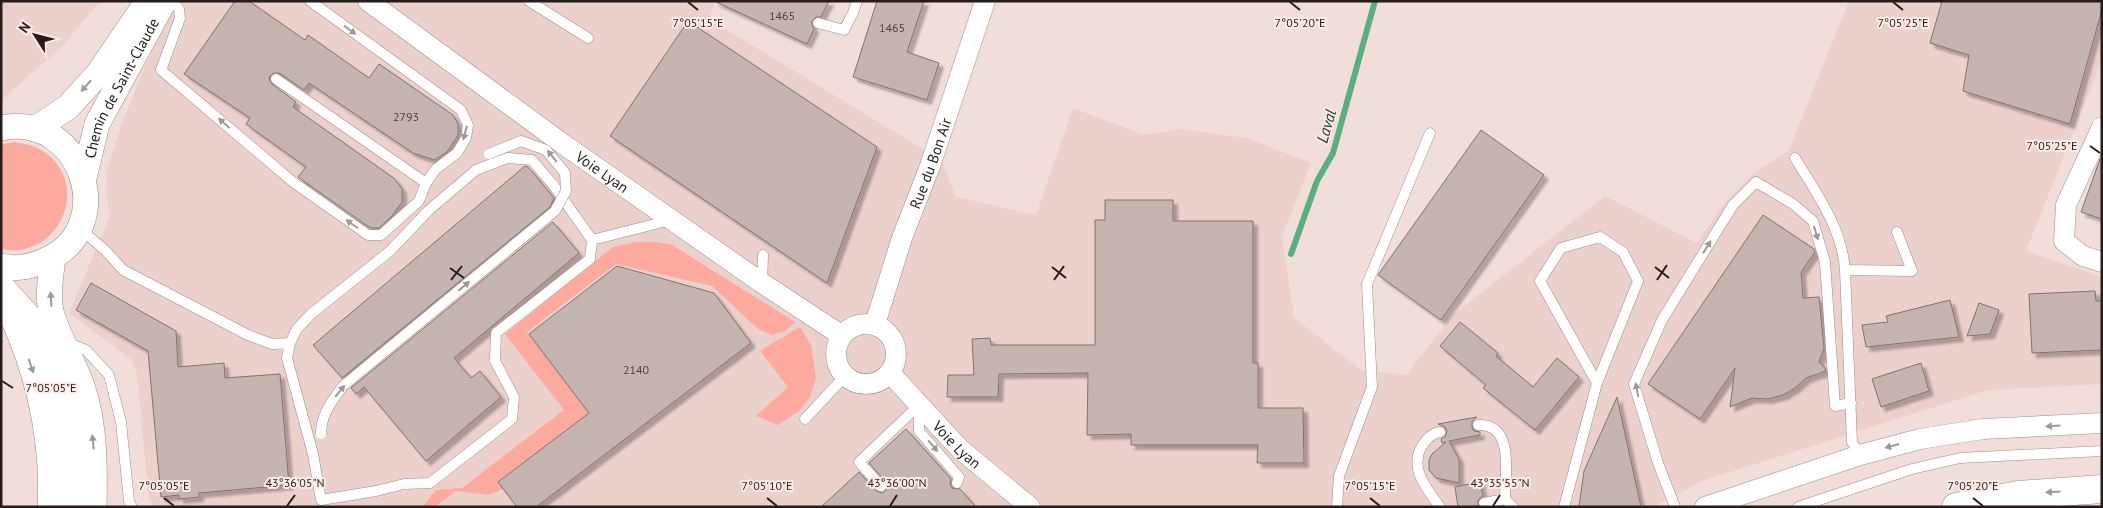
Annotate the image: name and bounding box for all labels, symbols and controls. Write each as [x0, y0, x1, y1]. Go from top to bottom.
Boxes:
house number: 1465 [769, 8, 795, 23]
north arrow [10, 10, 60, 60]
street label: Chemin de Saint-Claude [80, 14, 163, 160]
text: 7°05'15"E [673, 15, 723, 30]
text: 7°05'20"E [1275, 15, 1325, 30]
text: 7°05'25"E [1878, 15, 1928, 30]
text: N [14, 18, 34, 36]
house number: 1465 [879, 20, 905, 35]
one-way arrow [343, 25, 356, 35]
one-way arrow [81, 80, 92, 93]
water label: Laval [1312, 106, 1340, 145]
house number: 2793 [393, 109, 419, 124]
street label: Rue du Bon Air [905, 115, 955, 211]
one-way arrow [218, 118, 231, 129]
one-way arrow [461, 126, 469, 141]
text: 7°05'25"E [2027, 138, 2077, 153]
street label: Voie Lyan [572, 146, 633, 197]
one-way arrow [546, 150, 557, 163]
one-way arrow [346, 218, 359, 229]
one-way arrow [1813, 225, 1821, 240]
one-way arrow [1703, 240, 1712, 253]
one-way arrow [457, 280, 470, 291]
one-way arrow [46, 291, 54, 307]
one-way arrow [28, 358, 35, 373]
house number: 2140 [623, 362, 650, 377]
text: 7°05'05"E [26, 380, 76, 395]
one-way arrow [1633, 383, 1641, 398]
one-way arrow [334, 384, 345, 397]
street label: Voie Lyan [928, 416, 985, 472]
one-way arrow [2045, 422, 2061, 430]
one-way arrow [88, 433, 96, 449]
one-way arrow [927, 440, 938, 453]
one-way arrow [1885, 443, 1900, 451]
text: 43°36'05"N [265, 475, 325, 490]
text: 43°36'00"N [867, 475, 927, 490]
text: 43°35'55"N [1470, 475, 1530, 490]
text: 7°05'05"E [139, 478, 189, 493]
text: 7°05'10"E [742, 478, 792, 493]
text: 7°05'15"E [1345, 478, 1395, 493]
text: 7°05'20"E [1948, 478, 1998, 493]
one-way arrow [2045, 489, 2061, 497]

